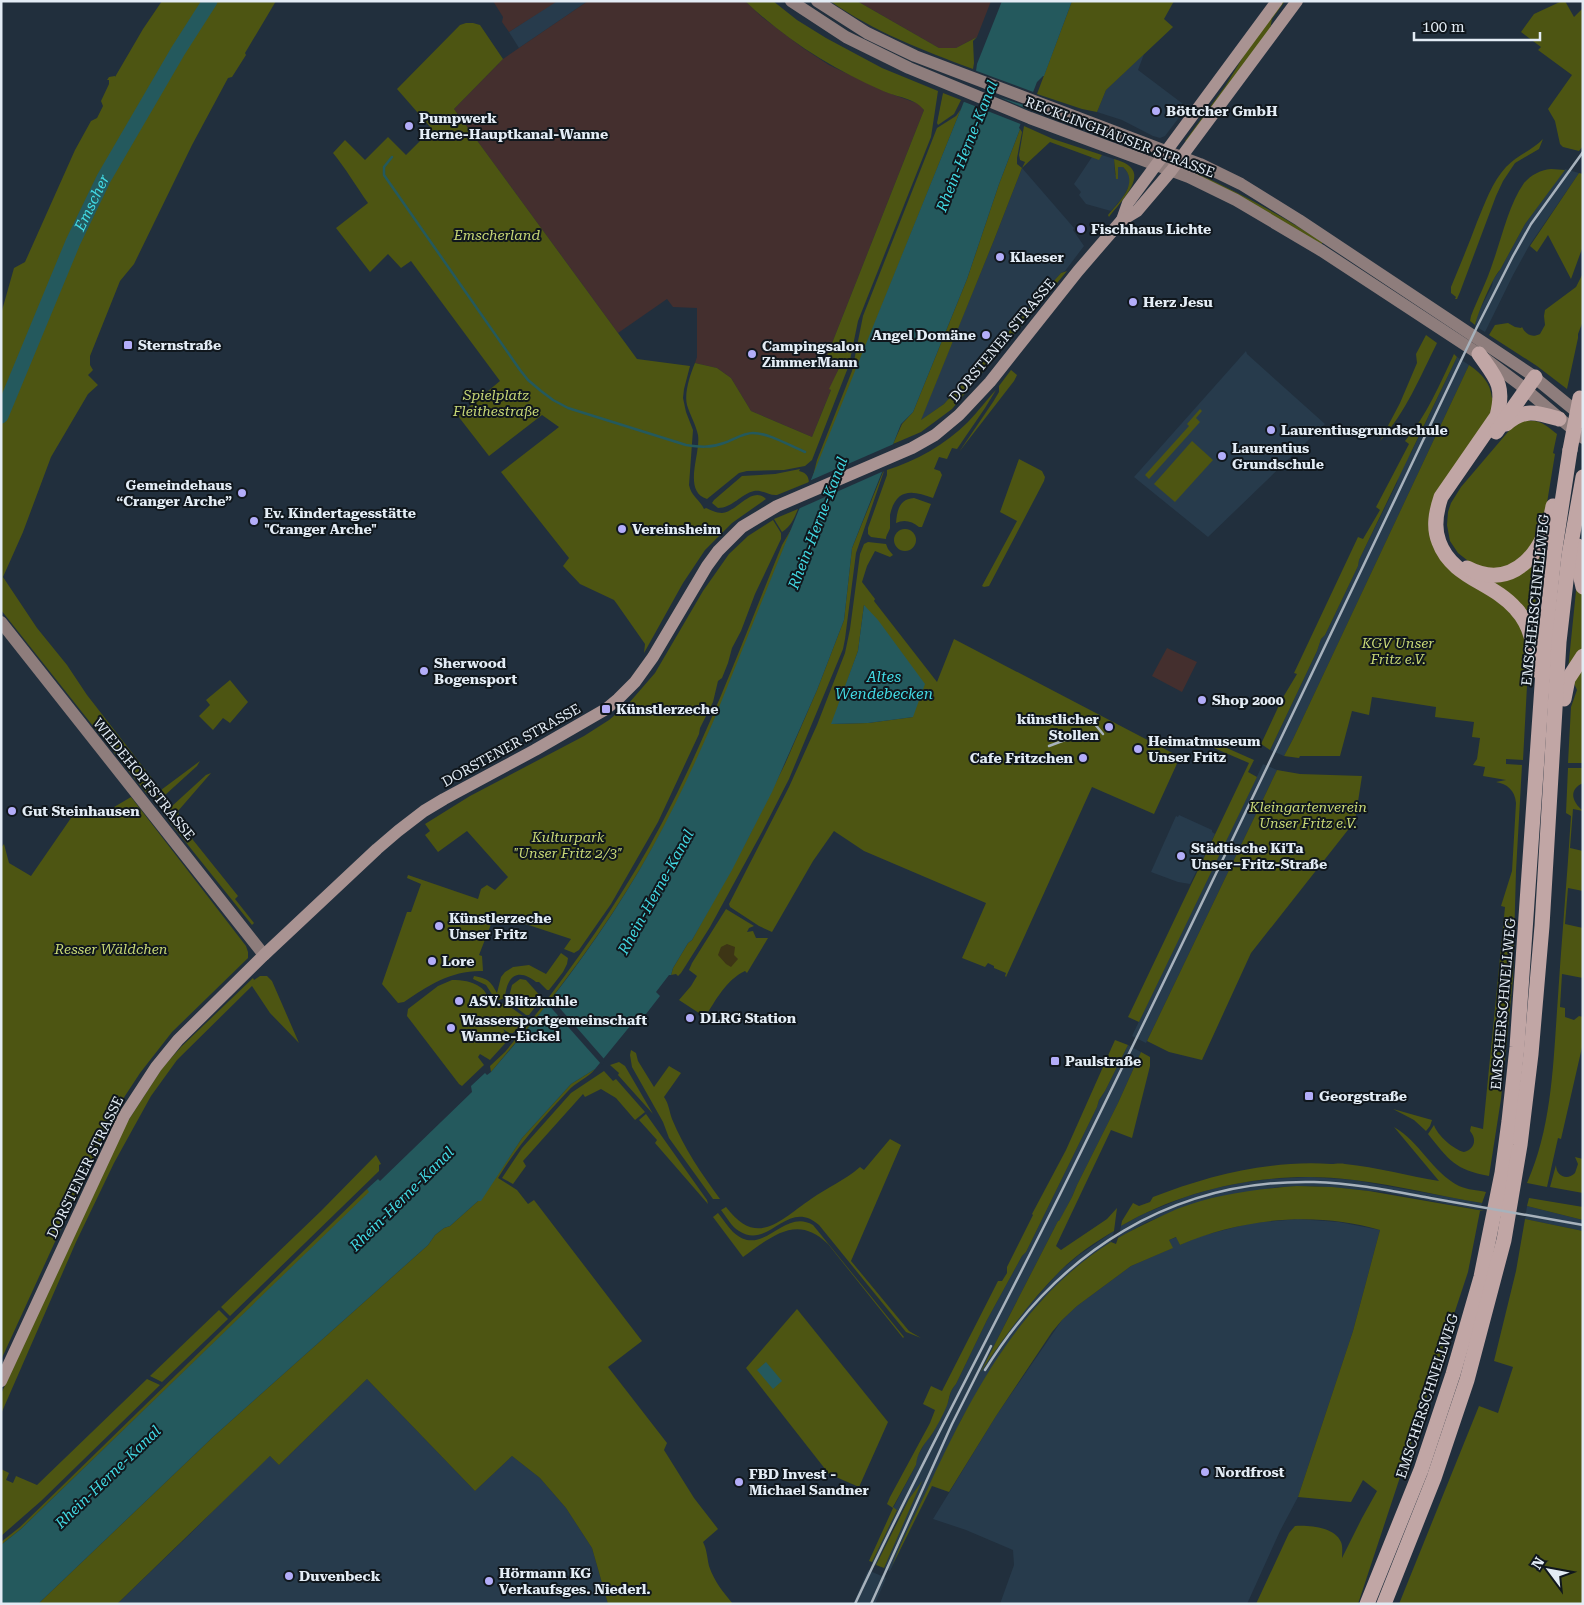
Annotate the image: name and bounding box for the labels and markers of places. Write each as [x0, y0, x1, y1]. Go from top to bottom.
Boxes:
place label: Böttcher GmbH [1166, 103, 1278, 119]
marker: Böttcher GmbH [1150, 105, 1162, 117]
place label: Pumpwerk Herne-Hauptkanal-Wanne [419, 110, 608, 142]
marker: Pumpwerk Herne-Hauptkanal-Wanne [403, 120, 415, 132]
place label: Fischhaus Lichte [1091, 221, 1211, 237]
marker: Fischhaus Lichte [1075, 223, 1087, 235]
place label: Klaeser [1010, 249, 1064, 265]
marker: Klaeser [994, 251, 1006, 263]
place label: Herz Jesu [1143, 294, 1213, 310]
marker: Herz Jesu [1127, 296, 1139, 308]
place label: Angel Domäne [872, 327, 976, 343]
marker: Angel Domäne [980, 329, 992, 341]
place label: Sternstraße [138, 337, 221, 353]
place label: Campingsalon ZimmerMann [762, 338, 865, 370]
marker: Sternstraße [122, 339, 134, 351]
marker: Campingsalon ZimmerMann [746, 348, 758, 360]
place label: Laurentiusgrundschule [1281, 422, 1448, 438]
marker: Laurentiusgrundschule [1265, 424, 1277, 436]
place label: Laurentius Grundschule [1232, 440, 1324, 472]
marker: Laurentius Grundschule [1216, 450, 1228, 462]
place label: Gemeindehaus “Cranger Arche” [116, 477, 232, 509]
marker: Gemeindehaus “Cranger Arche” [236, 487, 248, 499]
place label: Ev. Kindertagesstätte "Cranger Arche" [264, 505, 416, 537]
marker: Ev. Kindertagesstätte "Cranger Arche" [248, 515, 260, 527]
place label: Vereinsheim [632, 521, 721, 537]
marker: Vereinsheim [616, 523, 628, 535]
place label: Sherwood Bogensport [434, 655, 517, 687]
marker: Sherwood Bogensport [418, 665, 430, 677]
place label: Shop 2000 [1212, 692, 1284, 708]
marker: Shop 2000 [1196, 694, 1208, 706]
place label: Künstlerzeche [616, 701, 718, 717]
marker: Künstlerzeche [600, 703, 612, 715]
place label: künstlicher Stollen [1017, 711, 1100, 743]
marker: künstlicher Stollen [1103, 721, 1115, 733]
place label: Heimatmuseum Unser Fritz [1148, 733, 1261, 765]
marker: Heimatmuseum Unser Fritz [1132, 743, 1144, 755]
place label: Cafe Fritzchen [970, 750, 1074, 766]
marker: Cafe Fritzchen [1077, 752, 1089, 764]
place label: Gut Steinhausen [22, 803, 140, 819]
marker: Gut Steinhausen [6, 805, 18, 817]
place label: Städtische KiTa Unser–Fritz-Straße [1191, 840, 1327, 872]
marker: Städtische KiTa Unser–Fritz-Straße [1175, 850, 1187, 862]
place label: Künstlerzeche Unser Fritz [449, 910, 551, 942]
marker: Künstlerzeche Unser Fritz [433, 920, 445, 932]
place label: Lore [442, 953, 475, 969]
marker: Lore [426, 955, 438, 967]
place label: ASV. Blitzkuhle [469, 993, 577, 1009]
marker: ASV. Blitzkuhle [453, 995, 465, 1007]
place label: DLRG Station [700, 1010, 797, 1026]
place label: Wassersportgemeinschaft Wanne-Eickel [461, 1012, 647, 1044]
marker: DLRG Station [684, 1012, 696, 1024]
marker: Wassersportgemeinschaft Wanne-Eickel [445, 1022, 457, 1034]
place label: Paulstraße [1065, 1053, 1141, 1069]
marker: Paulstraße [1049, 1055, 1061, 1067]
place label: Georgstraße [1319, 1088, 1407, 1104]
marker: Georgstraße [1303, 1090, 1315, 1102]
place label: Nordfrost [1215, 1464, 1285, 1480]
place label: FBD Invest - Michael Sandner [749, 1466, 870, 1498]
marker: Nordfrost [1199, 1466, 1211, 1478]
marker: FBD Invest - Michael Sandner [733, 1476, 745, 1488]
place label: Hörmann KG Verkaufsges. Niederl. [499, 1565, 651, 1597]
place label: Duvenbeck [299, 1568, 381, 1584]
marker: Duvenbeck [283, 1570, 295, 1582]
marker: Hörmann KG Verkaufsges. Niederl. [483, 1575, 495, 1587]

